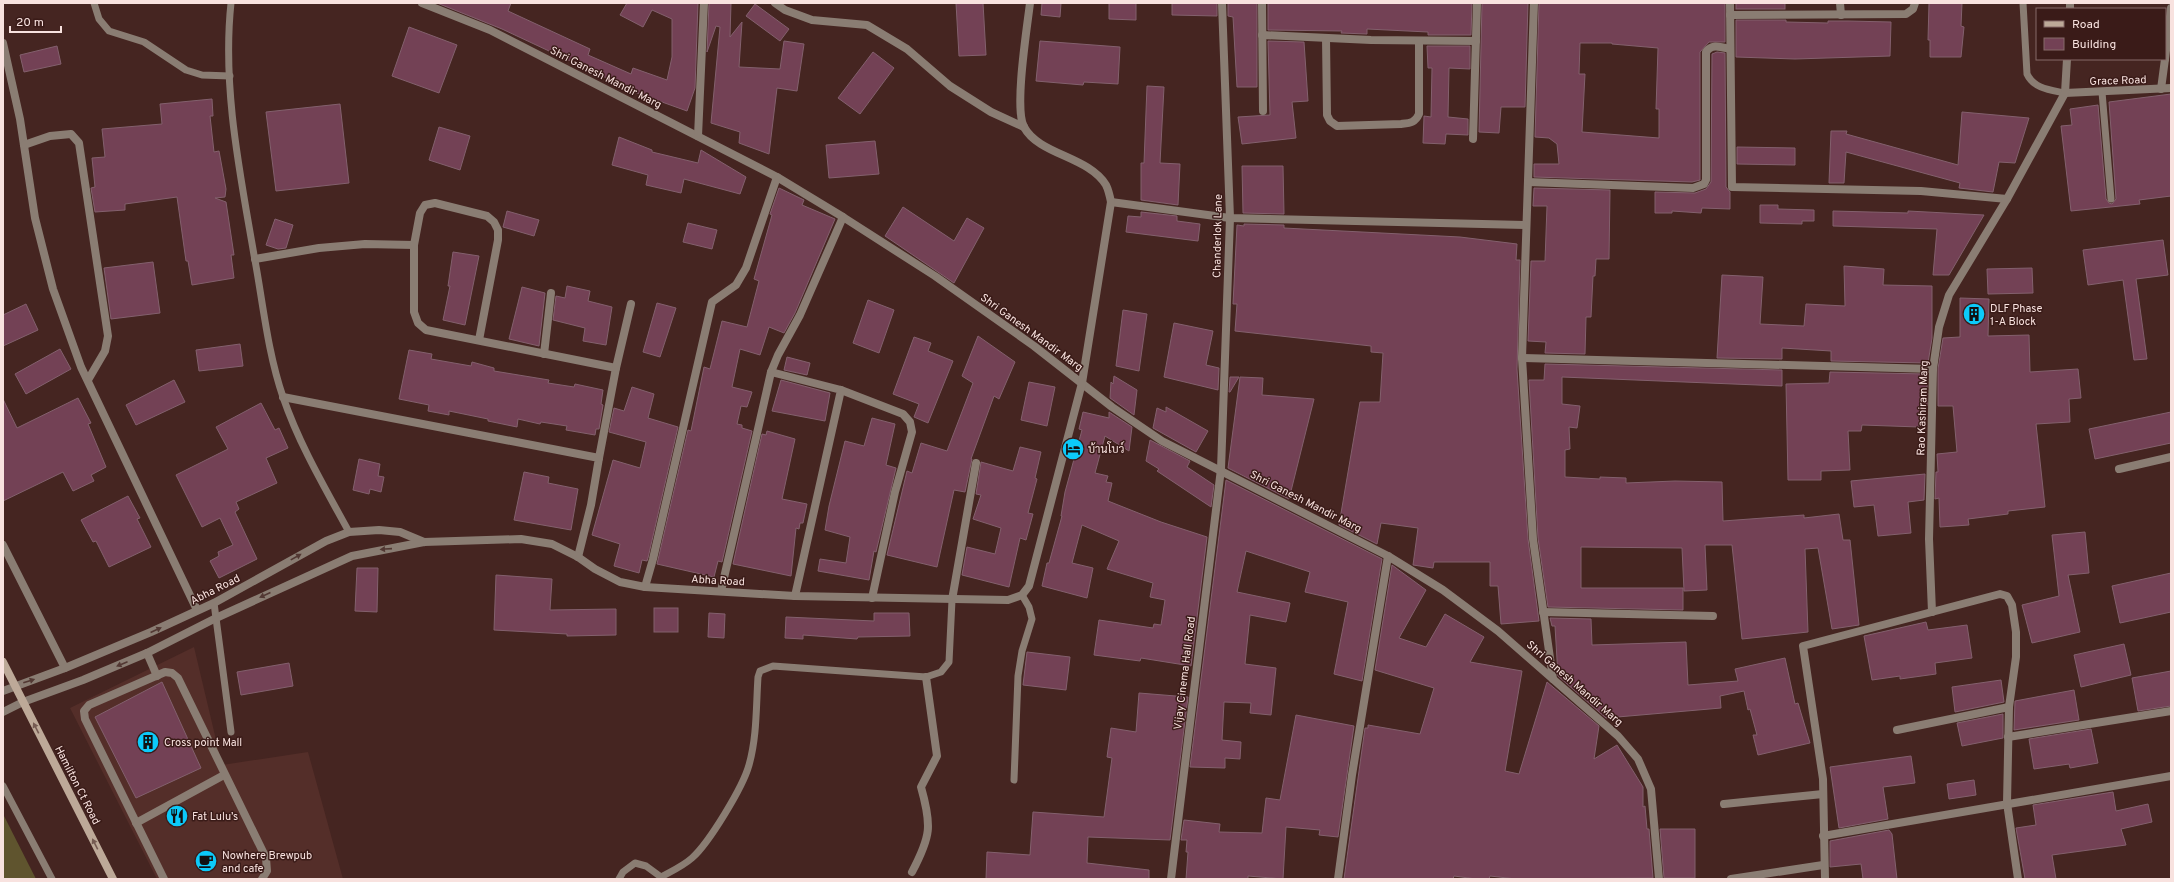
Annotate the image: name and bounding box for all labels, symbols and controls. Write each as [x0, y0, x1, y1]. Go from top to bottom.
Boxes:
scale bar [10, 8, 61, 34]
legend [2036, 8, 2166, 60]
text: 20 m [16, 15, 44, 31]
text: Road [2072, 17, 2100, 33]
text: Building [2072, 37, 2116, 53]
street label: Shri Ganesh Mandir Marg [547, 44, 664, 112]
street label: Grace Road [2089, 73, 2147, 89]
street label: Chanderlok Lane [1210, 194, 1226, 278]
street label: Shri Ganesh Mandir Marg [977, 291, 1085, 375]
building icon: DLF Phase 1-A Block [1961, 301, 1987, 327]
place label: DLF Phase 1-A Block [1990, 302, 2042, 329]
street label: Rao Kashiram Marg [1914, 360, 1932, 456]
hotel icon: บ้านโบว์ [1060, 436, 1086, 462]
place label: บ้านโบว์ [1088, 441, 1124, 457]
street label: Shri Ganesh Mandir Marg [1247, 468, 1364, 536]
one-way arrow [380, 546, 392, 553]
one-way arrow [291, 554, 302, 561]
street label: Abha Road [188, 571, 243, 608]
street label: Abha Road [691, 573, 745, 589]
one-way arrow [259, 592, 271, 598]
street label: Vijay Cinema Hall Road [1171, 616, 1199, 731]
one-way arrow [150, 627, 162, 633]
street label: Shri Ganesh Mandir Marg [1523, 638, 1626, 730]
one-way arrow [116, 661, 128, 667]
one-way arrow [23, 678, 35, 684]
one-way arrow [33, 722, 40, 734]
building icon: Cross point Mall [135, 729, 161, 755]
place label: Cross point Mall [164, 736, 242, 750]
street label: Hamilton Ct Road [51, 744, 103, 827]
restaurant icon: Fat Lulu’s [164, 803, 190, 829]
place label: Fat Lulu’s [192, 810, 238, 824]
one-way arrow [92, 838, 98, 850]
cafe icon: Nowhere Brewpub and cafe [193, 848, 219, 874]
place label: Nowhere Brewpub and cafe [222, 849, 312, 876]

